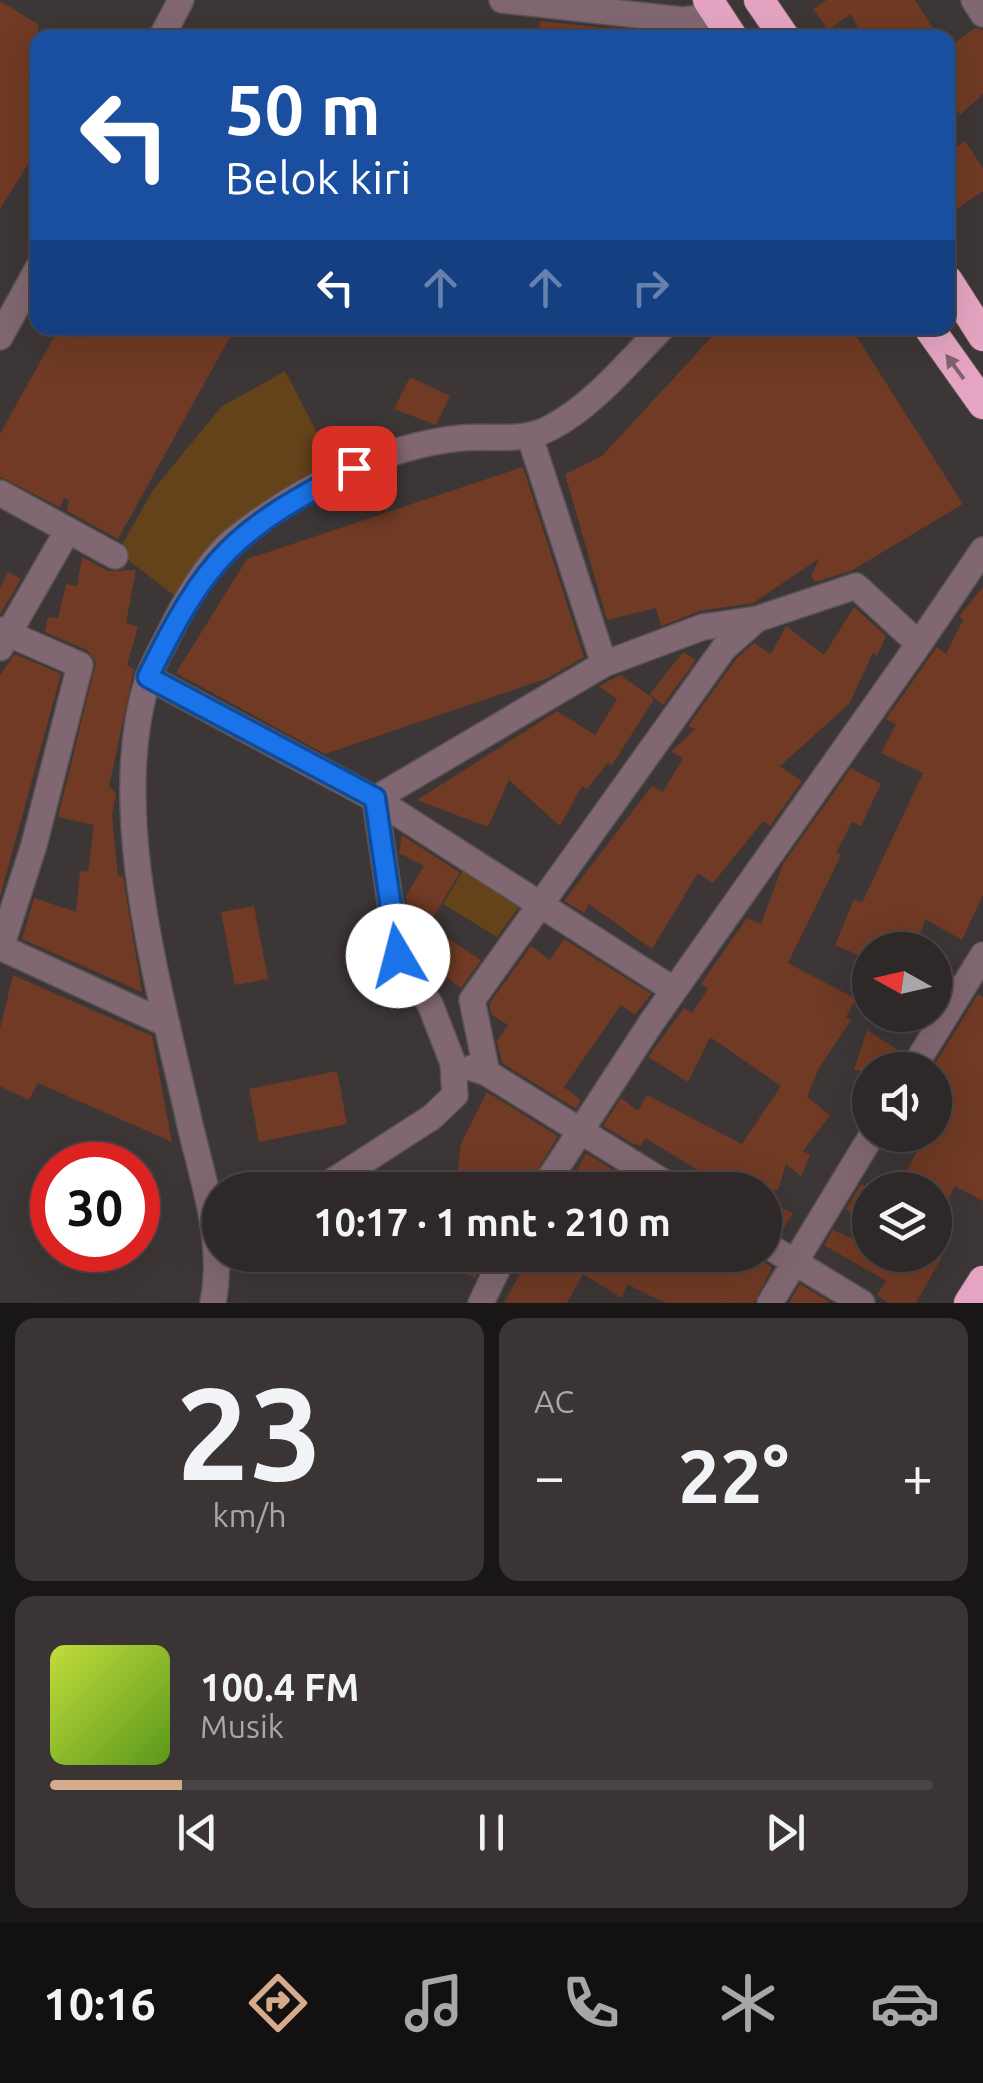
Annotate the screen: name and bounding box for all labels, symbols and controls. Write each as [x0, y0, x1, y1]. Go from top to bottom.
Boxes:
icon: left [60, 70, 190, 200]
text: 50 m [225, 70, 381, 148]
text: Belok kiri [225, 152, 411, 203]
icon: left [308, 260, 363, 315]
icon: ahead [413, 260, 468, 315]
icon: ahead [518, 260, 573, 315]
icon: right [623, 260, 678, 315]
one-way arrow [946, 353, 965, 380]
pin [312, 426, 397, 511]
icon: arrive [327, 441, 382, 496]
position arrow [346, 904, 450, 1008]
north arrow [852, 932, 952, 1032]
map controls [852, 932, 952, 1272]
button: sound [852, 1052, 952, 1152]
speed limit sign: 30 [30, 1142, 160, 1272]
button: layers [852, 1172, 952, 1272]
text: 10:17 · 1 mnt · 210 m [313, 1201, 671, 1243]
text: 23 [176, 1359, 323, 1505]
text: AC [534, 1383, 574, 1419]
text: 22° [678, 1433, 789, 1517]
text: − [534, 1445, 565, 1506]
text: + [902, 1445, 933, 1506]
text: km/h [213, 1497, 286, 1533]
text: 100.4 FM [200, 1666, 359, 1708]
text: Musik [200, 1708, 284, 1744]
icon: previous [170, 1805, 225, 1860]
icon: pause [464, 1805, 519, 1860]
icon: next [758, 1805, 813, 1860]
icon: directions [243, 1968, 313, 2038]
icon: music [399, 1968, 469, 2038]
icon: phone [556, 1968, 626, 2038]
icon: climate [713, 1968, 783, 2038]
icon: car [870, 1968, 940, 2038]
text: 10:16 [43, 1978, 156, 2029]

